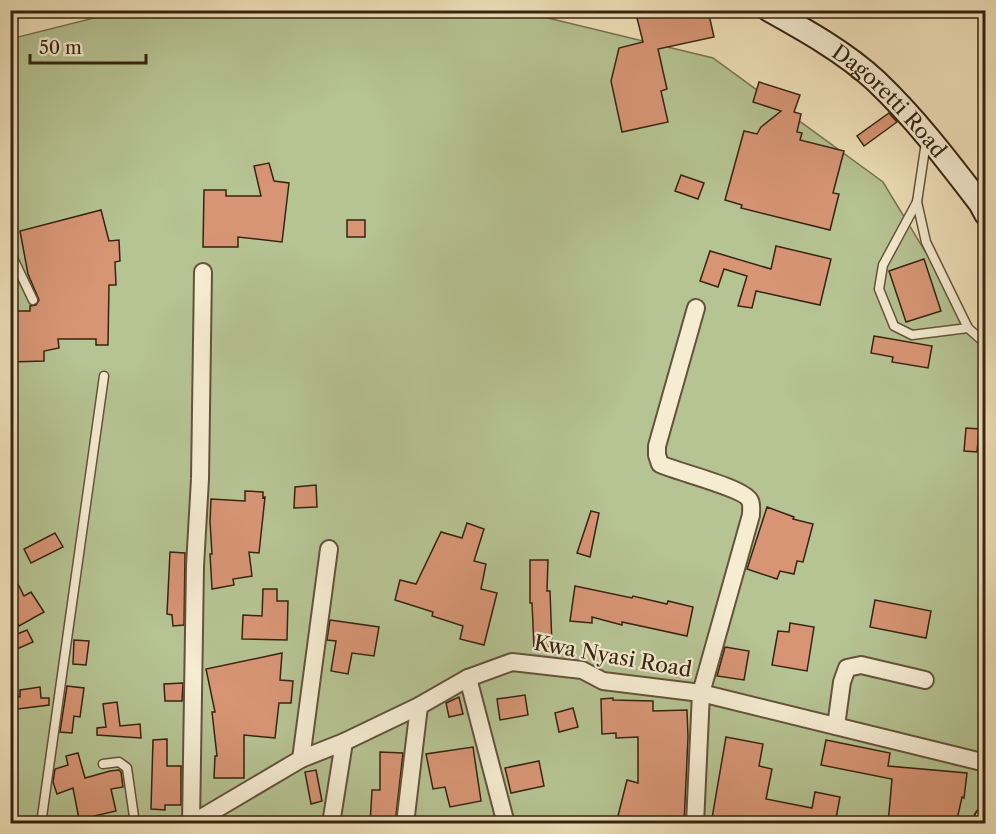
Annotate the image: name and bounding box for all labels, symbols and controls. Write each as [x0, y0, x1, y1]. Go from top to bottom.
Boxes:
scale bar [30, 27, 146, 65]
text: 50 m [39, 37, 82, 59]
street label: Dagoretti Road [828, 39, 952, 162]
street label: Kwa Nyasi Road [532, 630, 694, 682]

